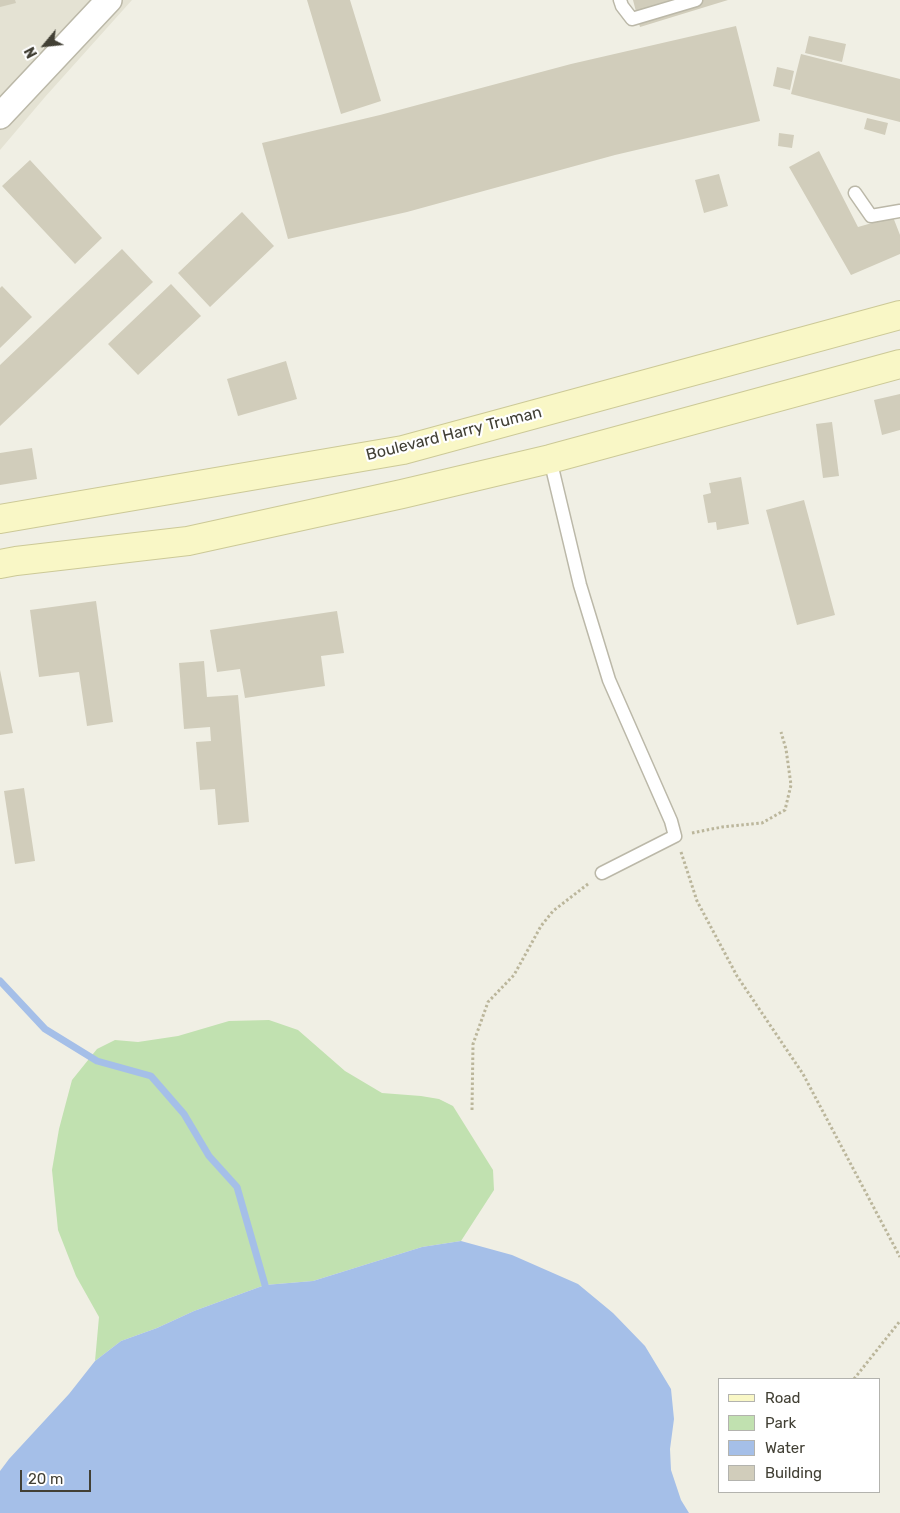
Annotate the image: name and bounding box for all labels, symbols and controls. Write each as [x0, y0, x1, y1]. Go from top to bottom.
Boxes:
north arrow [20, 20, 70, 70]
text: N [21, 44, 41, 61]
street label: Boulevard Harry Truman [364, 403, 544, 465]
legend [718, 1378, 880, 1493]
text: Road [765, 1389, 801, 1407]
text: Park [765, 1414, 796, 1432]
text: Water [765, 1439, 805, 1457]
scale bar [22, 1460, 94, 1492]
text: Building [765, 1464, 822, 1482]
text: 20 m [28, 1470, 63, 1488]

